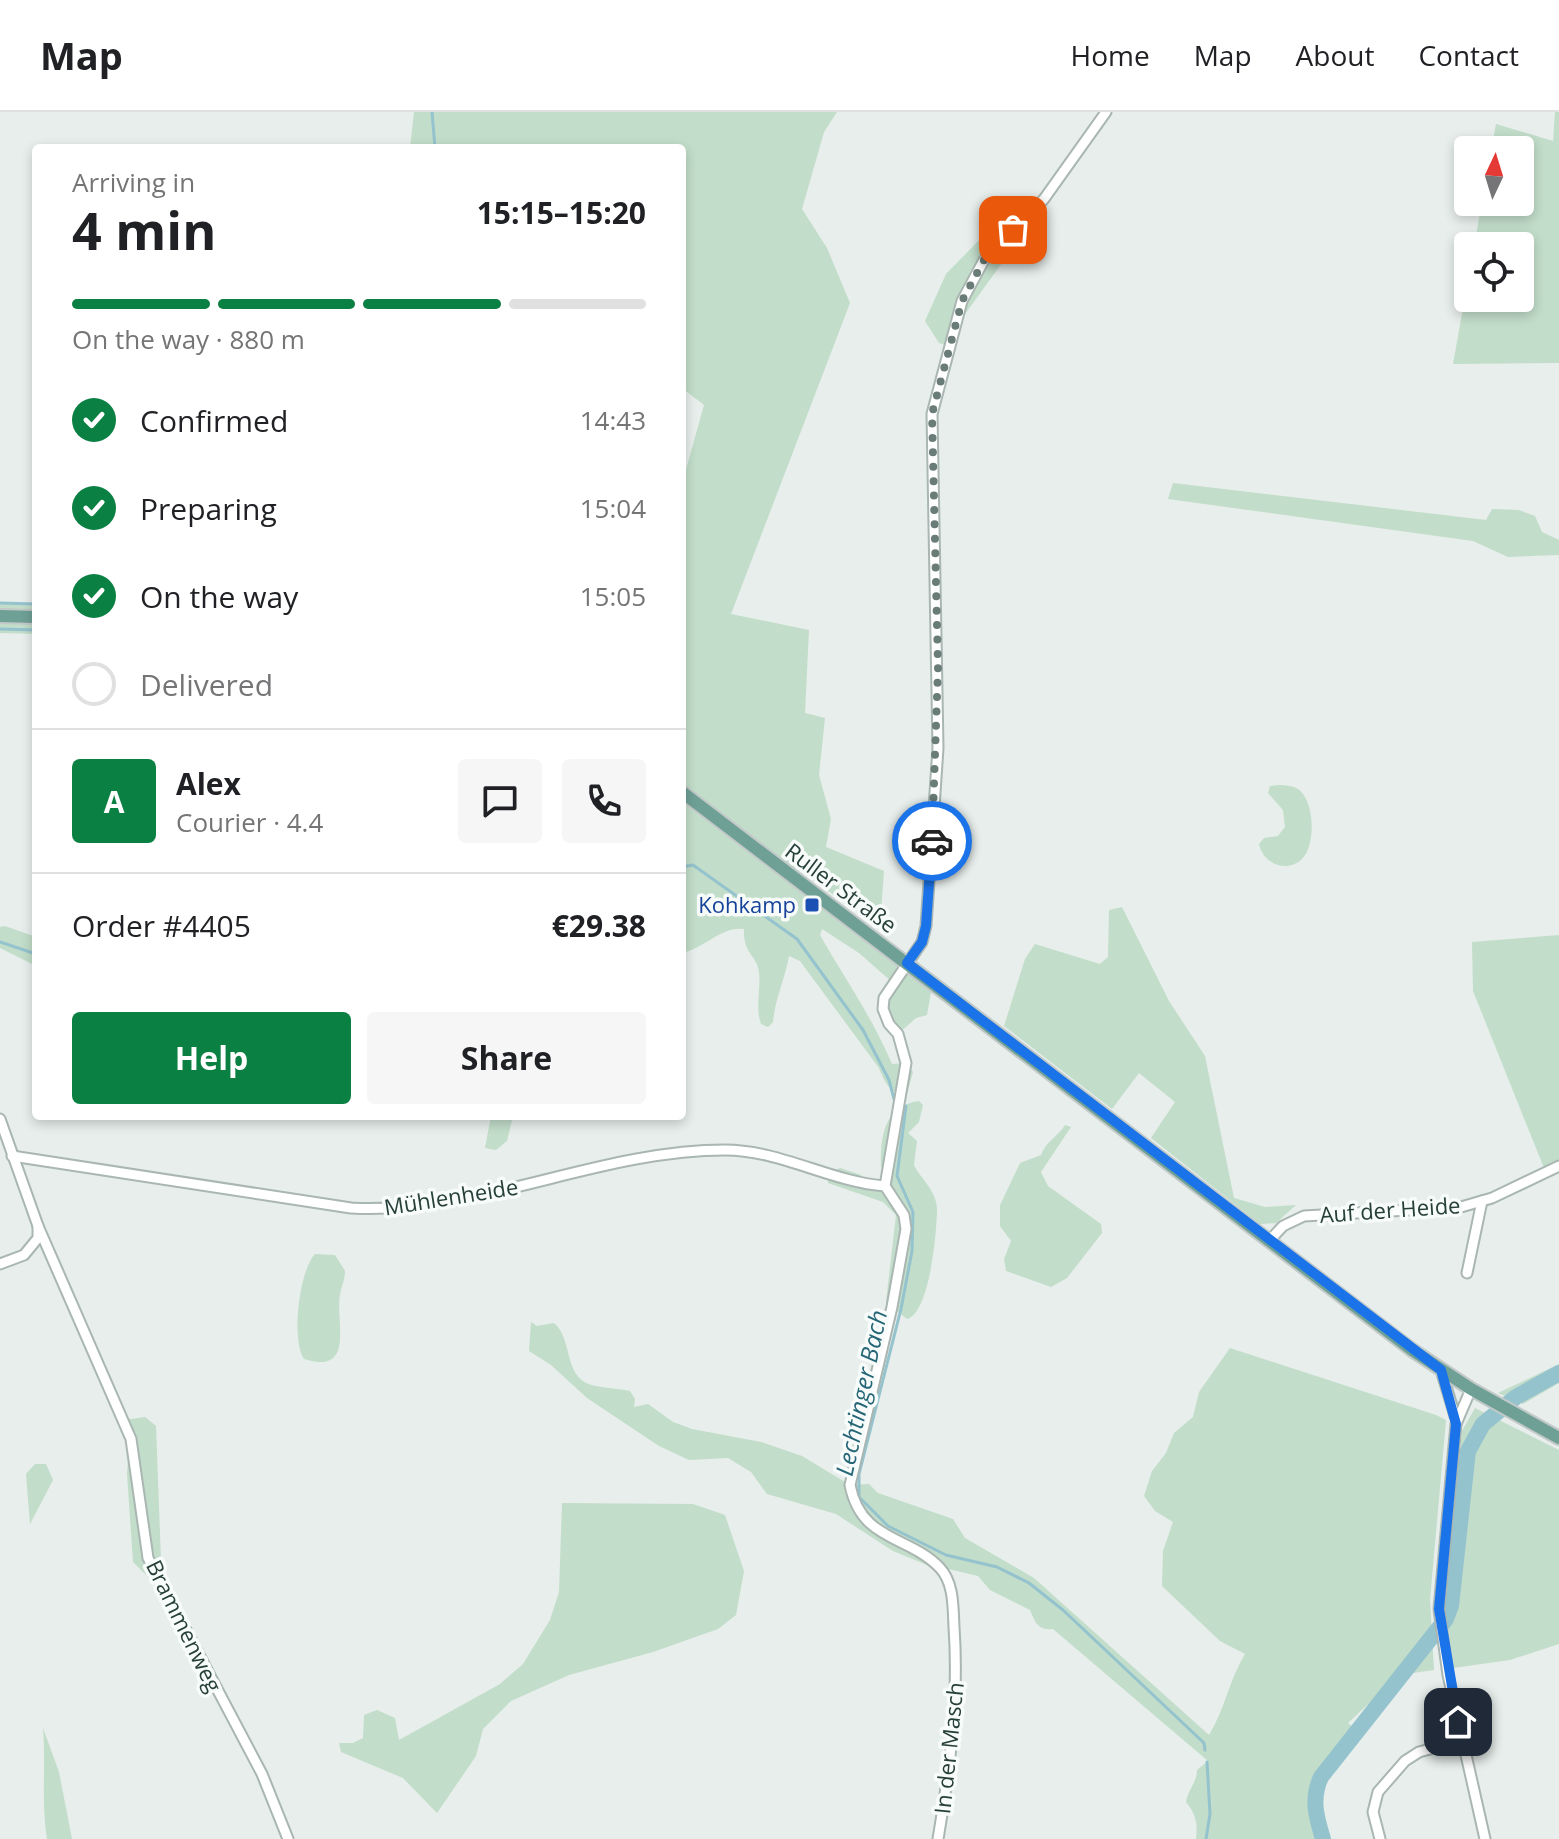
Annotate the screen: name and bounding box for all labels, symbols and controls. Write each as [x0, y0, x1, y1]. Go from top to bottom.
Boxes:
text: Map [40, 29, 123, 81]
text: Home [1071, 36, 1150, 74]
text: Map [1194, 36, 1252, 74]
text: About [1296, 36, 1374, 74]
text: Contact [1418, 36, 1519, 74]
north arrow [1454, 136, 1534, 216]
map controls [1454, 136, 1534, 312]
text: Arriving in [72, 164, 195, 200]
text: 15:15–15:20 [477, 192, 646, 233]
text: 4 min [72, 194, 216, 265]
pin [979, 196, 1047, 264]
icon: bag [991, 208, 1035, 252]
button: locate [1454, 232, 1534, 312]
text: On the way · 880 m [72, 321, 305, 357]
icon: check [72, 398, 116, 442]
text: Confirmed [140, 400, 288, 441]
text: 14:43 [580, 402, 646, 438]
icon: check [72, 486, 116, 530]
text: Preparing [140, 488, 277, 529]
text: 15:04 [580, 490, 646, 526]
icon: check [72, 574, 116, 618]
text: On the way [140, 576, 298, 617]
text: 15:05 [580, 578, 646, 614]
text: Delivered [140, 664, 273, 705]
button: chat [458, 759, 542, 843]
button: phone [562, 759, 646, 843]
text: Alex [176, 763, 241, 804]
text: A [104, 781, 124, 822]
courier [892, 801, 972, 881]
text: Courier · 4.4 [176, 804, 323, 840]
icon: car [910, 819, 954, 863]
street label: Ruller Straße [780, 835, 904, 939]
place label: Kohkamp [698, 889, 796, 919]
marker: Kohkamp [803, 896, 821, 914]
text: Order #4405 [72, 905, 251, 946]
text: €29.38 [552, 905, 646, 946]
button: Help [72, 1012, 351, 1104]
button: Share [367, 1012, 646, 1104]
street label: Mühlenheide [382, 1171, 520, 1221]
street label: Auf der Heide [1319, 1189, 1461, 1229]
water label: Lechtinger Bach [827, 1307, 894, 1479]
street label: Brammenweg [140, 1555, 230, 1697]
street label: In der Masch [926, 1680, 970, 1815]
pin [1424, 1688, 1492, 1756]
icon: home [1436, 1700, 1480, 1744]

